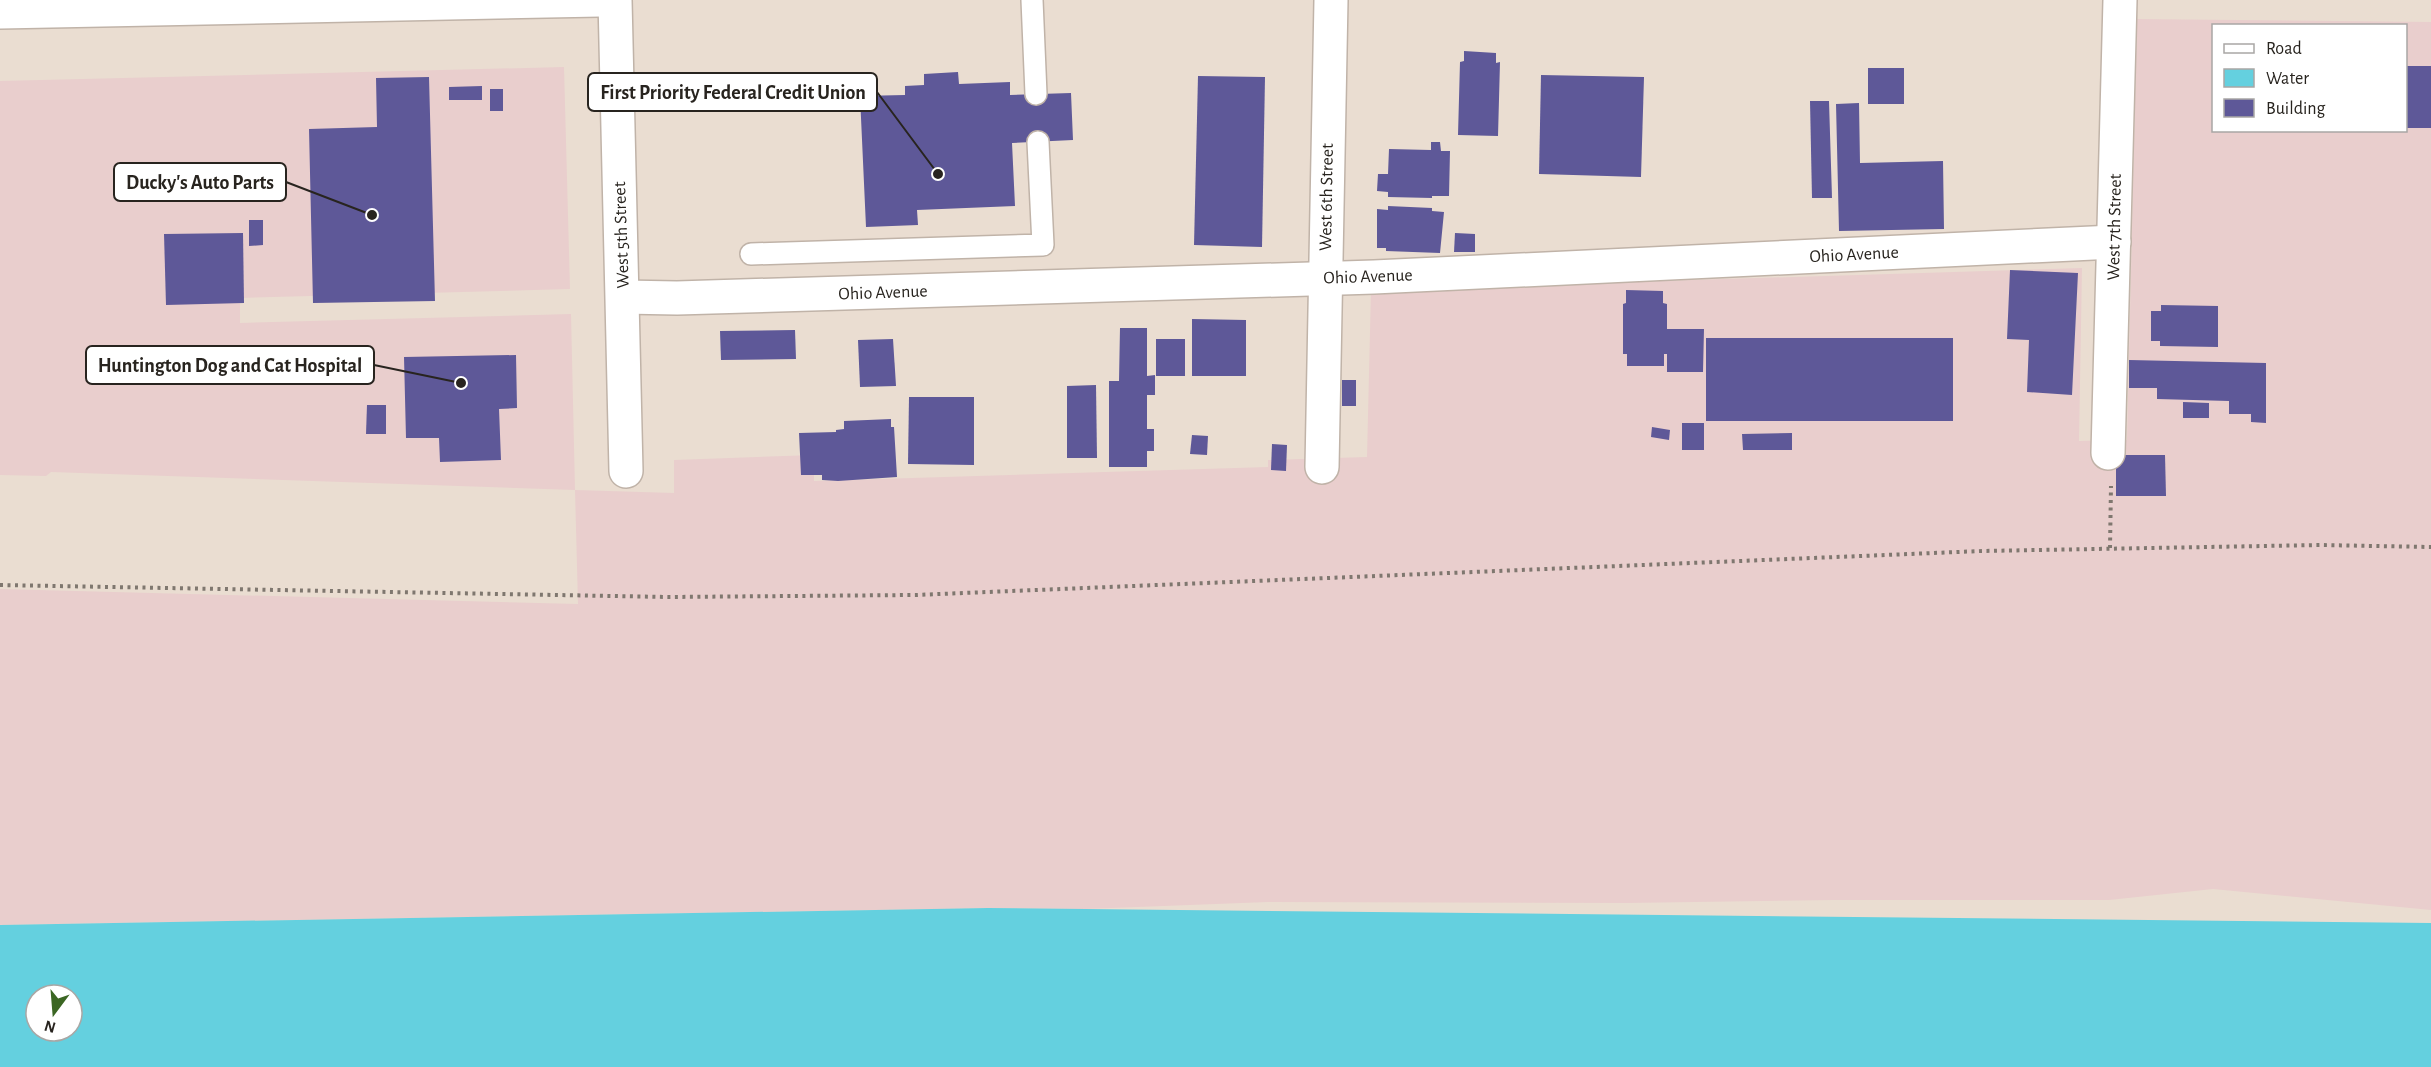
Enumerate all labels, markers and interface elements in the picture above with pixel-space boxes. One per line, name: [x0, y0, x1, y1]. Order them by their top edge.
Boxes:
legend: [2212, 24, 2407, 132]
text: Road: [2266, 40, 2302, 58]
text: Water: [2266, 70, 2309, 88]
callout: First Priority Federal Credit Union: [588, 73, 877, 111]
text: First Priority Federal Credit Union: [600, 83, 866, 103]
text: Building: [2266, 100, 2326, 118]
street label: West 6th Street: [1317, 143, 1337, 251]
callout: Ducky's Auto Parts: [114, 163, 286, 201]
text: Ducky's Auto Parts: [126, 173, 274, 193]
street label: West 7th Street: [2105, 173, 2125, 281]
street label: West 5th Street: [611, 181, 633, 289]
street label: Ohio Avenue: [1809, 244, 1899, 266]
street label: Ohio Avenue: [1323, 266, 1413, 288]
street label: Ohio Avenue: [838, 282, 928, 304]
callout: Huntington Dog and Cat Hospital: [86, 346, 374, 384]
text: Huntington Dog and Cat Hospital: [98, 356, 362, 376]
north arrow: [24, 983, 84, 1043]
text: N: [43, 1017, 58, 1036]

